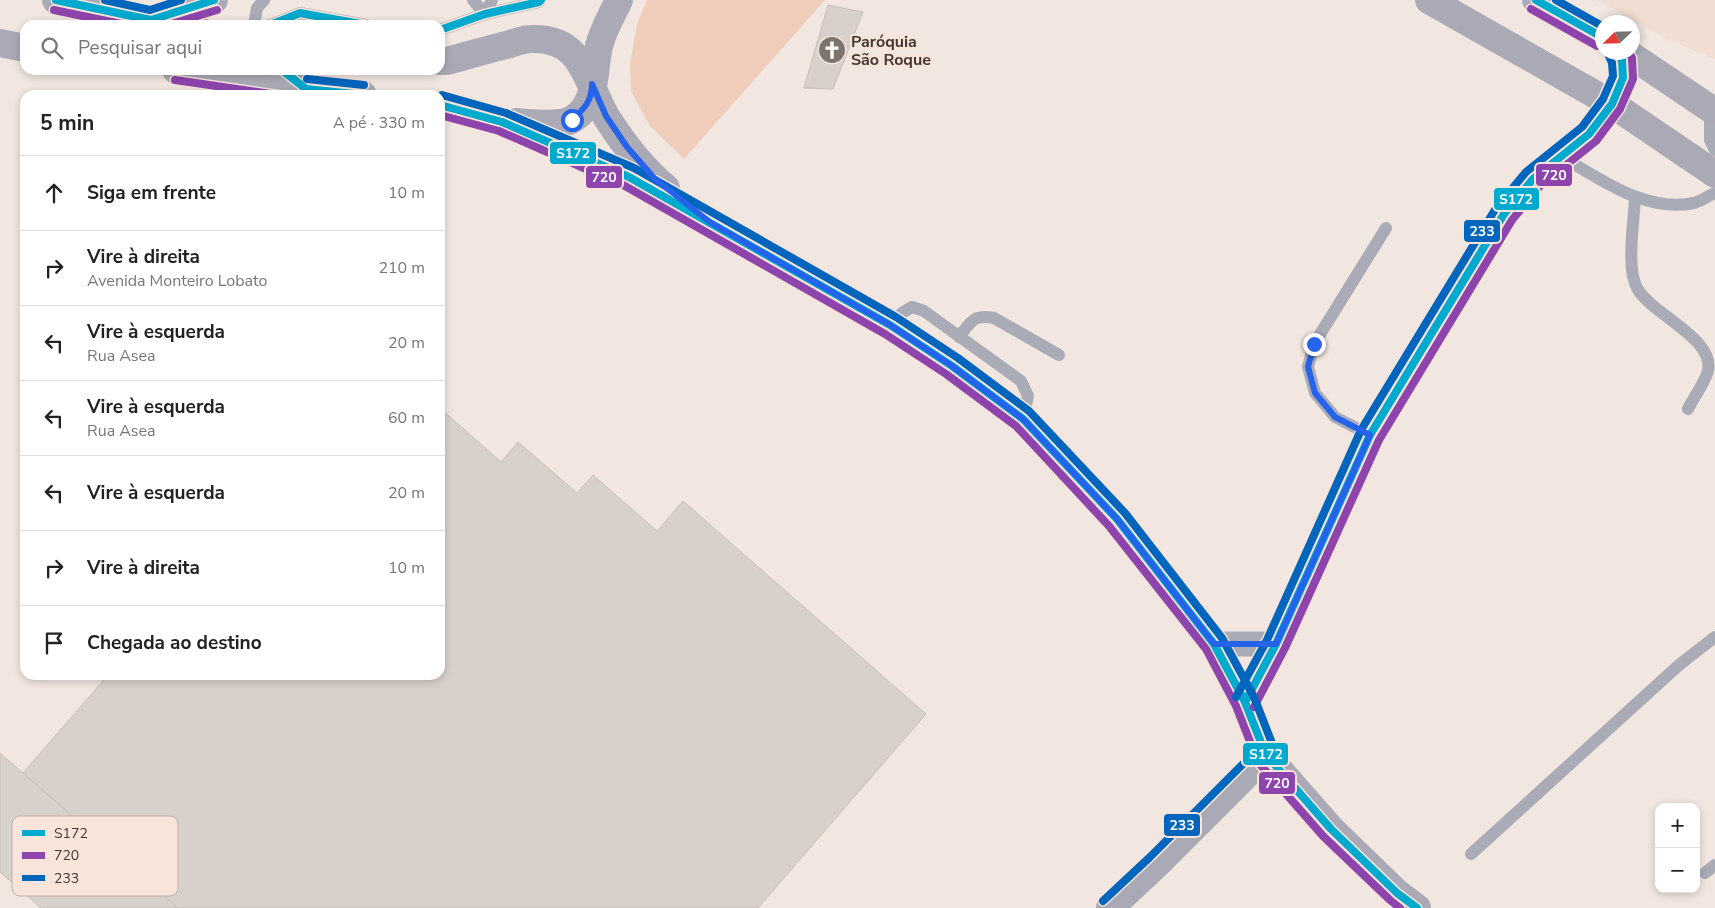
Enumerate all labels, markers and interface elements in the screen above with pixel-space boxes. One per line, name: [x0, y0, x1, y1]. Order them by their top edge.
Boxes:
north arrow: [1595, 15, 1640, 60]
search box: [20, 20, 445, 75]
place label: Paróquia São Roque: [851, 31, 931, 71]
icon: search: [38, 34, 66, 62]
text: Pesquisar aqui: [78, 35, 202, 61]
church icon: Paróquia São Roque: [817, 35, 847, 65]
text: 5 min: [40, 109, 94, 137]
route start: [561, 109, 584, 132]
text: A pé · 330 m: [333, 112, 425, 134]
line badge: S172: [549, 141, 597, 165]
text: S172: [556, 144, 590, 163]
line badge: 720: [1535, 163, 1573, 187]
line badge: 720: [585, 165, 623, 189]
text: 720: [1541, 166, 1567, 185]
text: 720: [591, 168, 617, 187]
icon: ahead: [40, 179, 68, 207]
text: Siga em frente: [87, 180, 216, 206]
text: 10 m: [388, 182, 425, 204]
line badge: S172: [1493, 187, 1540, 211]
text: S172: [1499, 190, 1533, 209]
line badge: 233: [1463, 219, 1501, 243]
text: 233: [1469, 222, 1495, 241]
text: Vire à direita: [87, 244, 200, 270]
icon: right: [40, 254, 68, 282]
text: 210 m: [378, 257, 425, 279]
text: Avenida Monteiro Lobato: [87, 270, 267, 292]
text: Vire à esquerda: [87, 319, 225, 345]
icon: left: [40, 329, 68, 357]
text: 20 m: [388, 332, 425, 354]
route end: [1303, 333, 1326, 356]
text: Rua Asea: [87, 345, 156, 367]
text: Vire à esquerda: [87, 394, 225, 420]
icon: left: [40, 404, 68, 432]
text: 60 m: [388, 407, 425, 429]
text: Rua Asea: [87, 420, 156, 442]
icon: left: [40, 479, 68, 507]
text: Vire à esquerda: [87, 480, 225, 506]
text: 20 m: [388, 482, 425, 504]
icon: right: [40, 554, 68, 582]
text: Vire à direita: [87, 555, 200, 581]
text: 10 m: [388, 557, 425, 579]
icon: arrive: [40, 629, 68, 657]
text: Chegada ao destino: [87, 630, 262, 656]
line badge: S172: [1242, 742, 1289, 766]
text: S172: [1249, 745, 1283, 764]
line badge: 720: [1258, 771, 1296, 795]
text: 720: [1264, 774, 1290, 793]
map controls: [1655, 803, 1700, 893]
button: +: [1655, 803, 1700, 848]
line badge: 233: [1163, 813, 1201, 837]
legend: [12, 816, 178, 896]
text: 233: [1169, 816, 1195, 835]
text: S172: [54, 824, 88, 843]
text: 720: [54, 846, 79, 865]
button: −: [1655, 848, 1700, 893]
text: 233: [54, 869, 79, 888]

